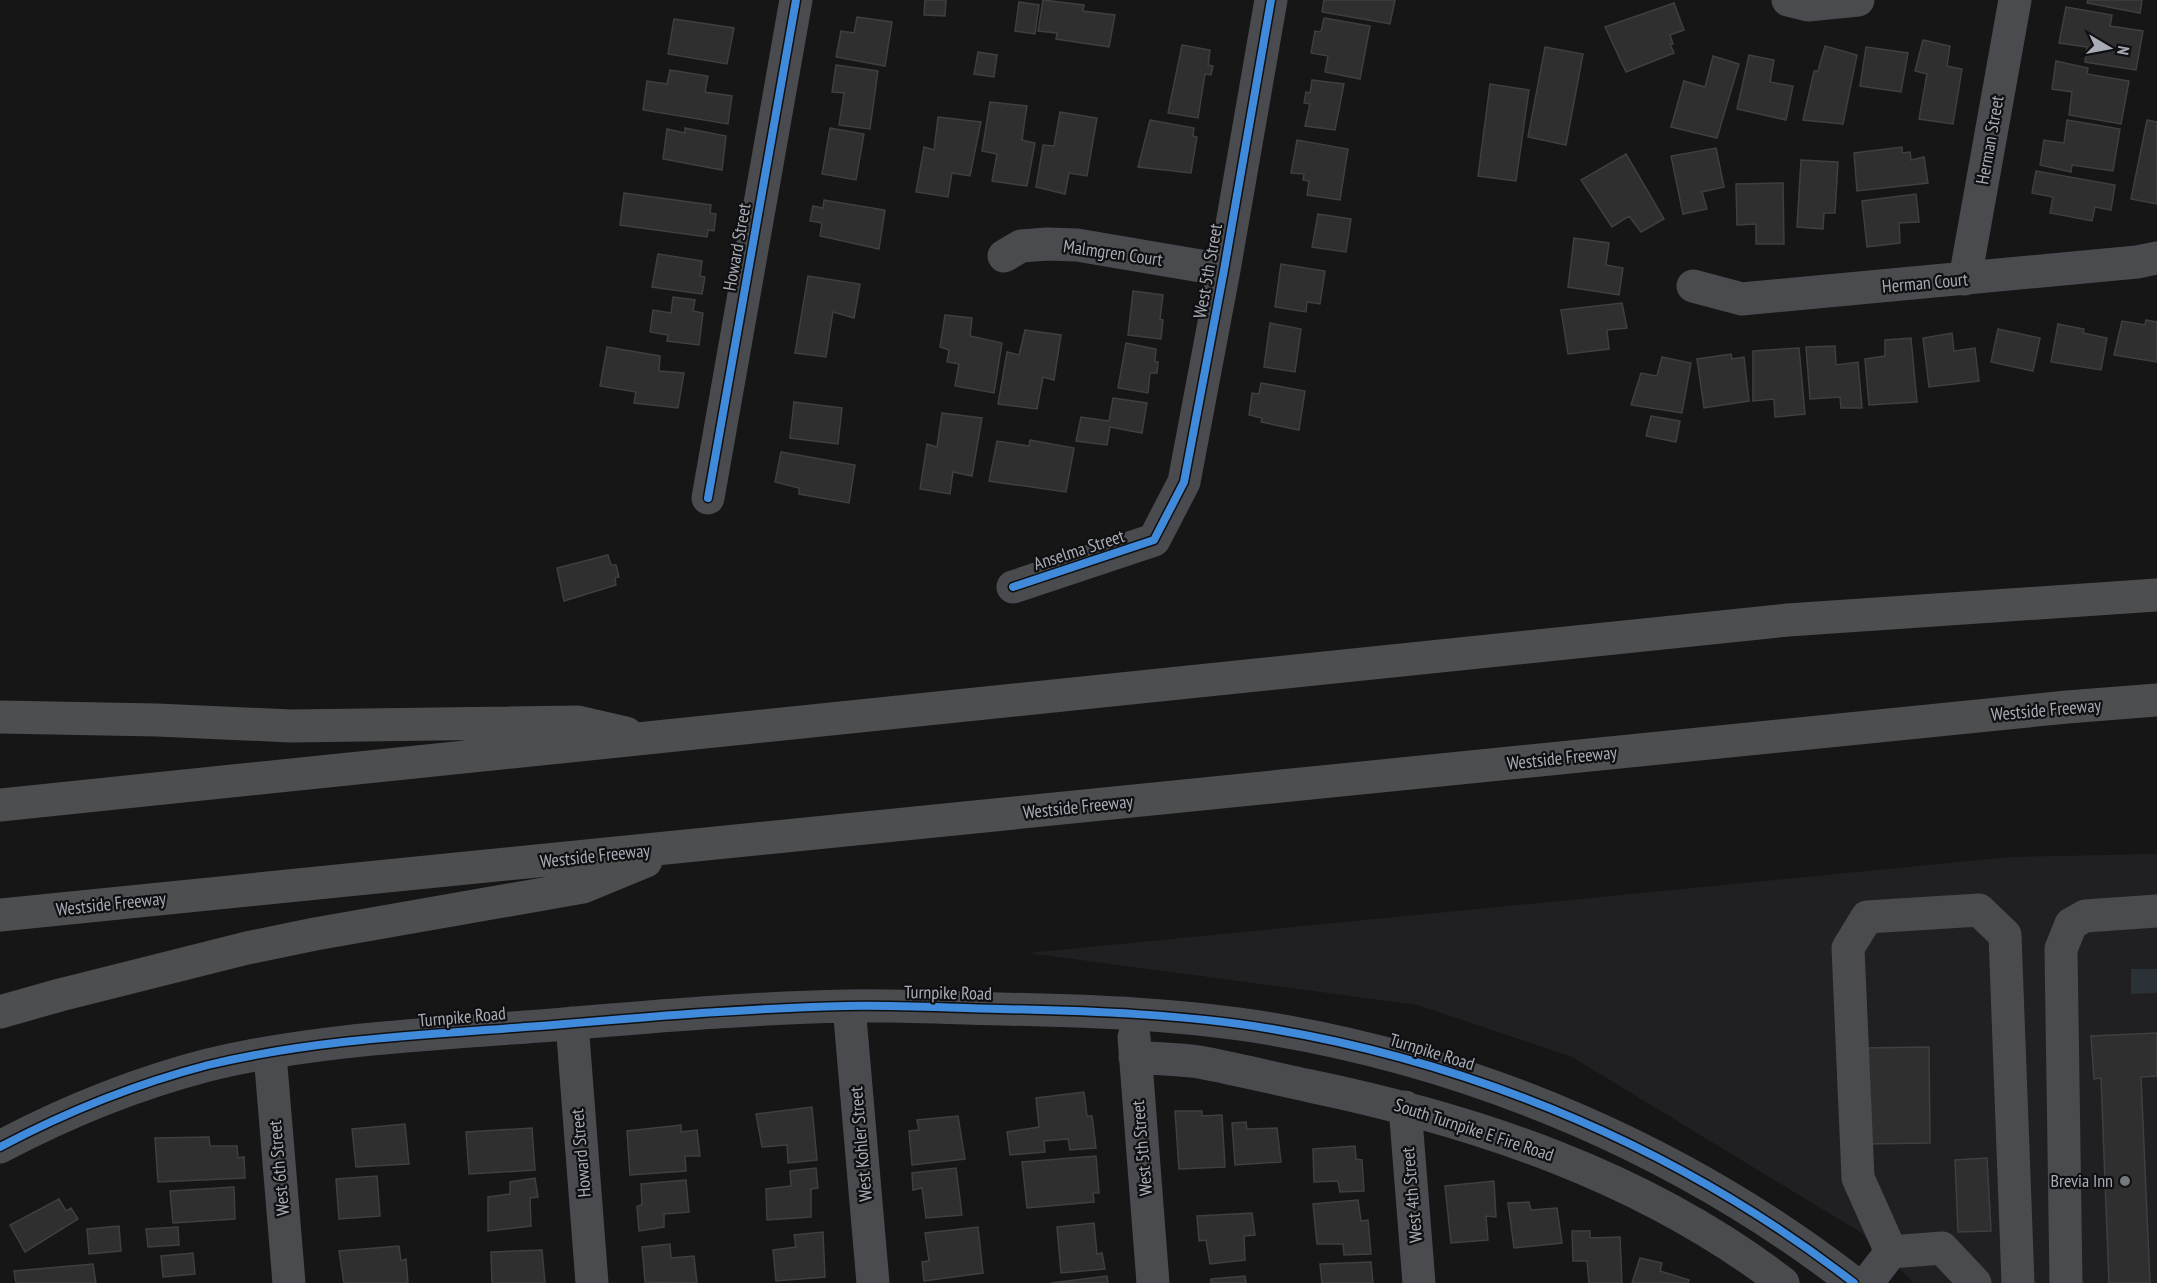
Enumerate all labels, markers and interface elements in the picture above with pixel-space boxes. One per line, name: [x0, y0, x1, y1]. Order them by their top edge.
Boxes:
north arrow: [2079, 18, 2139, 78]
text: N: [2113, 45, 2134, 57]
street label: Herman Street: [1970, 94, 2009, 186]
street label: Howard Street: [717, 201, 756, 293]
street label: West 5th Street: [1188, 222, 1227, 320]
street label: Malmgren Court: [1062, 234, 1164, 271]
street label: Herman Court: [1881, 267, 1969, 298]
street label: Anselma Street: [1031, 524, 1127, 575]
street label: Westside Freeway: [1990, 693, 2102, 726]
street label: Westside Freeway: [1506, 740, 1618, 775]
street label: Westside Freeway: [1022, 789, 1134, 824]
street label: Westside Freeway: [539, 838, 651, 873]
street label: Westside Freeway: [55, 886, 167, 921]
street label: Turnpike Road: [904, 980, 992, 1005]
street label: Turnpike Road: [417, 1001, 507, 1032]
street label: Turnpike Road: [1387, 1028, 1477, 1075]
street label: West Kohler Street: [844, 1086, 877, 1202]
street label: South Turnpike E Fire Road: [1392, 1093, 1557, 1166]
street label: West 5th Street: [1126, 1099, 1157, 1197]
street label: Howard Street: [565, 1108, 596, 1198]
street label: West 6th Street: [263, 1119, 294, 1217]
street label: West 4th Street: [1396, 1146, 1427, 1244]
place label: Brevia Inn: [2051, 1169, 2113, 1192]
marker: Brevia Inn: [2118, 1174, 2132, 1188]

